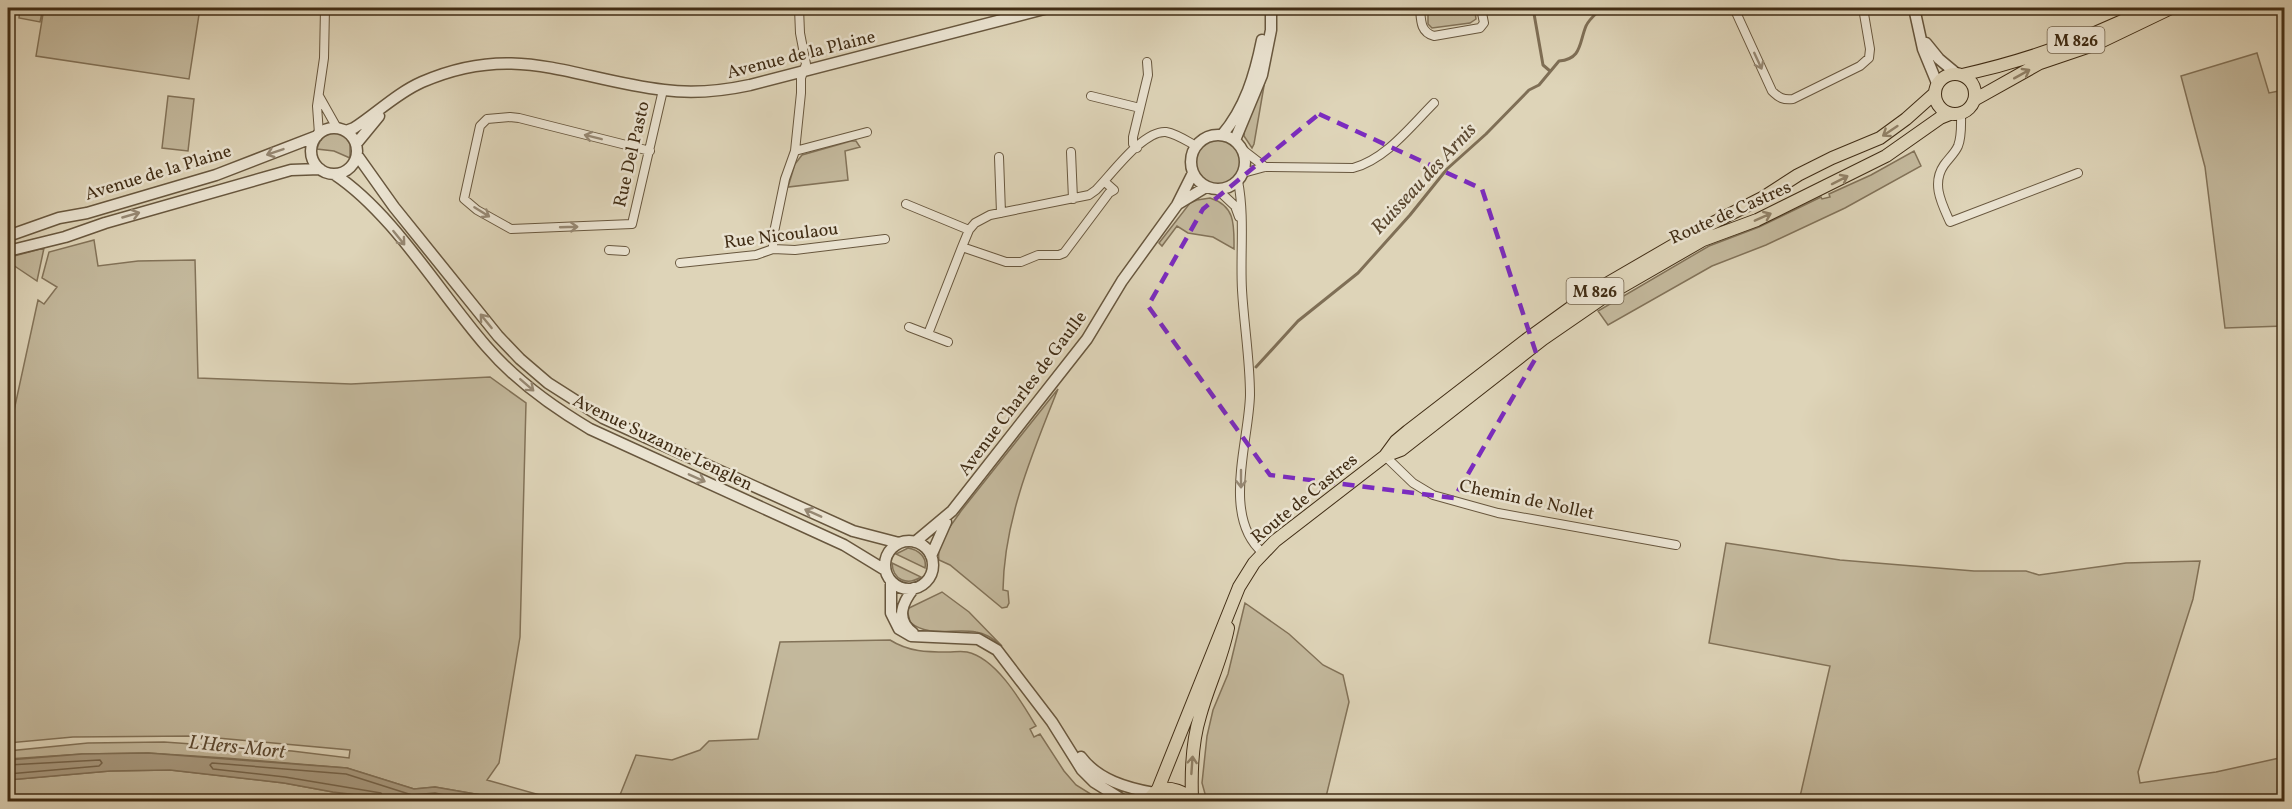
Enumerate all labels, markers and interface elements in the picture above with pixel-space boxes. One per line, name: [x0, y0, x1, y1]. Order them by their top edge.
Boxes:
street label: Avenue de la Plaine: [724, 25, 878, 86]
road number: M 826: [2048, 27, 2104, 53]
one-way arrow: [1753, 51, 1764, 69]
one-way arrow: [2013, 68, 2030, 80]
street label: Rue Del Pasto: [608, 99, 657, 210]
water label: Ruisseau des Arnis: [1365, 117, 1484, 241]
one-way arrow: [1882, 125, 1898, 137]
one-way arrow: [584, 130, 603, 142]
street label: Avenue de la Plaine: [82, 139, 235, 208]
one-way arrow: [266, 148, 285, 159]
one-way arrow: [1831, 173, 1849, 185]
street label: Route de Castres: [1666, 175, 1795, 251]
one-way arrow: [473, 206, 490, 219]
one-way arrow: [121, 209, 140, 220]
one-way arrow: [1753, 211, 1771, 223]
street label: Rue Nicoulaou: [722, 217, 840, 256]
one-way arrow: [559, 221, 579, 232]
one-way arrow: [393, 230, 406, 246]
road number: M 826: [1566, 278, 1624, 304]
street label: Avenue Charles de Gaulle: [953, 306, 1094, 482]
one-way arrow: [479, 313, 492, 329]
one-way arrow: [519, 378, 534, 392]
street label: Avenue Suzanne Lenglen: [568, 389, 757, 498]
street label: Route de Castres: [1246, 448, 1364, 550]
one-way arrow: [1235, 469, 1247, 489]
one-way arrow: [688, 473, 706, 484]
street label: Chemin de Nollet: [1457, 474, 1596, 527]
one-way arrow: [805, 507, 823, 518]
water label: L'Hers-Mort: [187, 729, 287, 767]
one-way arrow: [1187, 756, 1198, 776]

